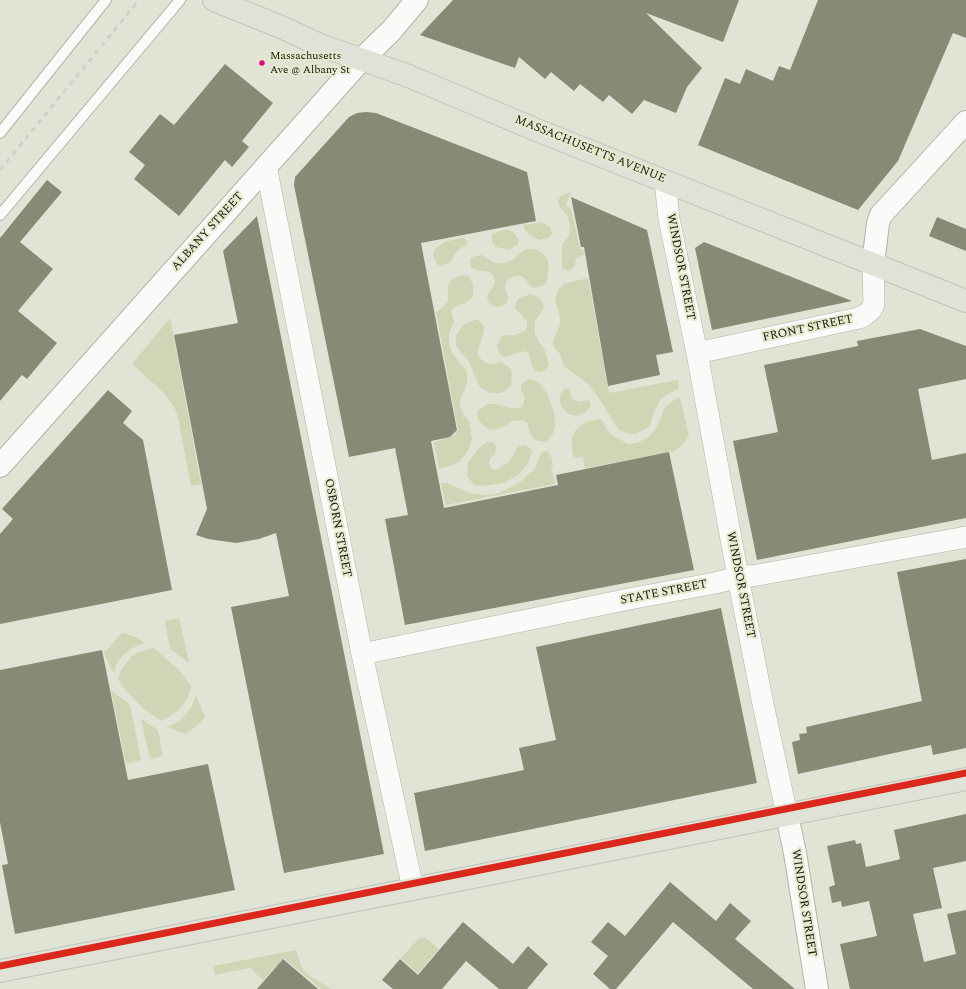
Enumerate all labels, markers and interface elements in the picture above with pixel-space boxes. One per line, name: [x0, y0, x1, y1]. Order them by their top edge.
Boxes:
place label: Massachusetts Ave @ Albany St: [270, 50, 350, 76]
marker: Massachusetts Ave @ Albany St: [257, 58, 267, 68]
street label: MASSACHUSETTS AVENUE: [512, 113, 668, 187]
street label: ALBANY STREET: [169, 190, 247, 274]
street label: WINDSOR STREET: [663, 212, 697, 322]
street label: FRONT STREET: [762, 312, 854, 346]
street label: OSBORN STREET: [320, 477, 354, 579]
street label: WINDSOR STREET: [723, 530, 757, 640]
street label: STATE STREET: [620, 578, 708, 608]
street label: WINDSOR STREET: [787, 848, 819, 958]

